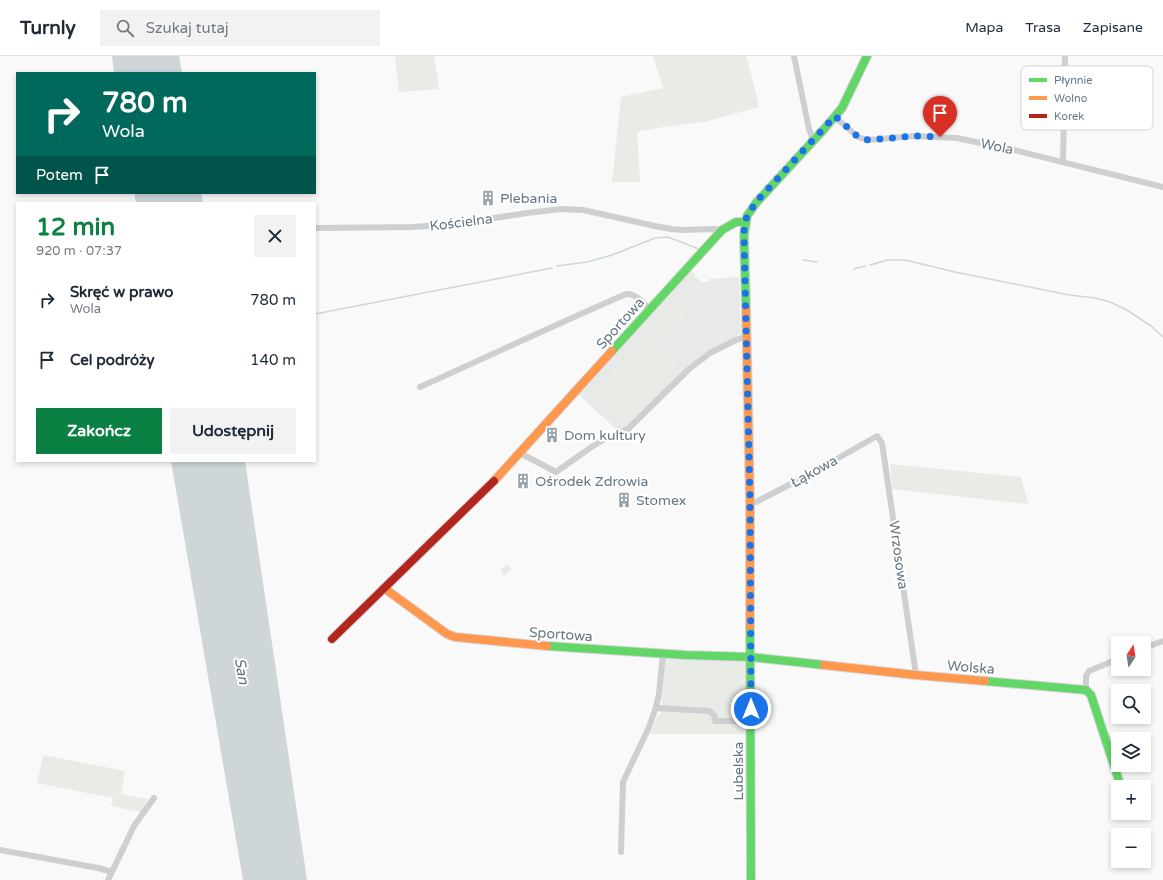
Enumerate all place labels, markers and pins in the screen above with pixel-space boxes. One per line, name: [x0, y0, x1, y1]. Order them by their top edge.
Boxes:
pin: [923, 96, 957, 137]
building icon: Plebania: [479, 189, 497, 207]
place label: Plebania: [500, 190, 557, 207]
building icon: Dom kultury: [543, 426, 561, 444]
place label: Dom kultury: [564, 427, 646, 444]
building icon: Ośrodek Zdrowia: [514, 472, 532, 490]
place label: Ośrodek Zdrowia: [535, 473, 648, 490]
building icon: Stomex: [615, 491, 633, 509]
place label: Stomex: [636, 492, 686, 509]

